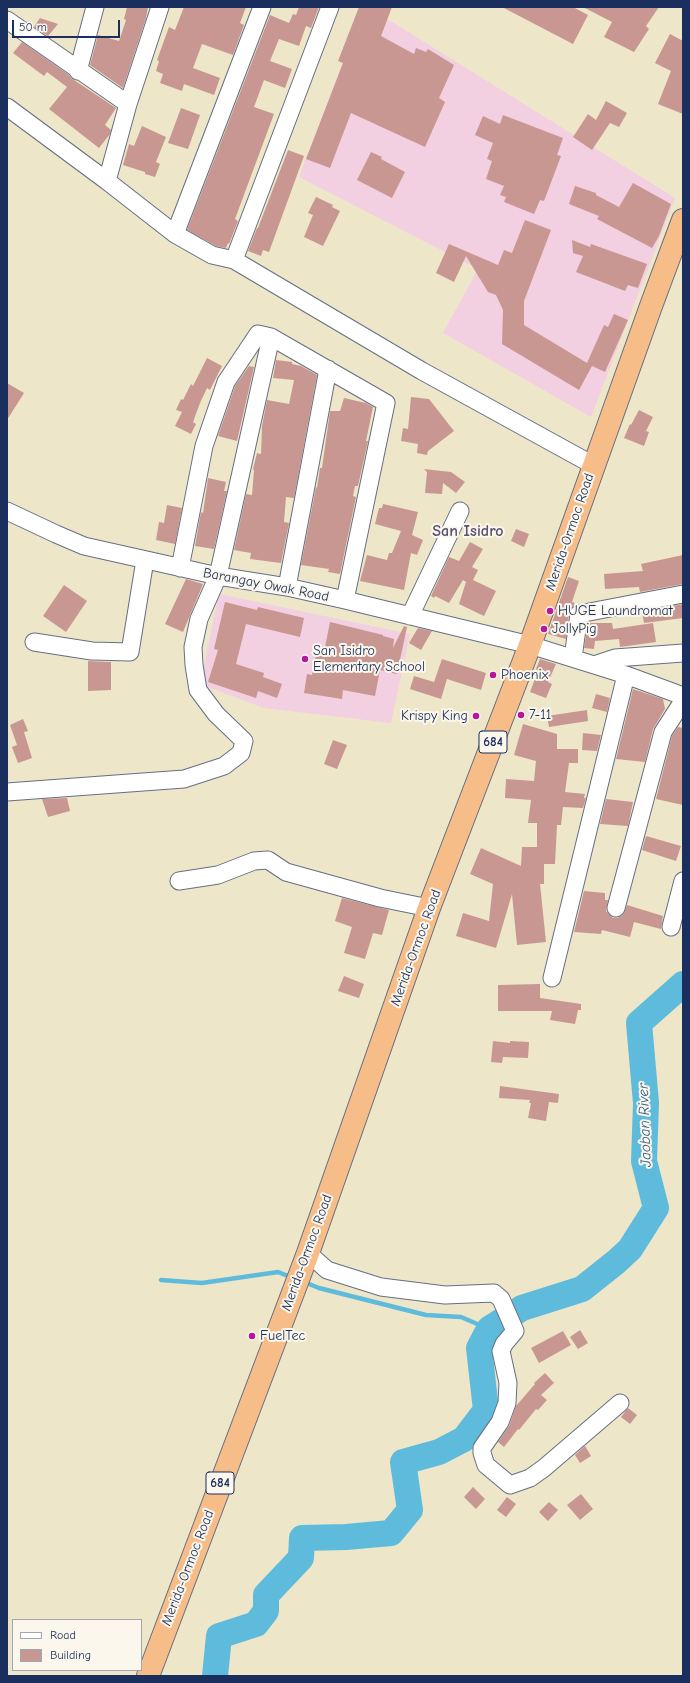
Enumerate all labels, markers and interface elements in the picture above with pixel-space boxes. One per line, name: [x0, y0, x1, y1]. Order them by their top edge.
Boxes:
scale bar: [14, 12, 122, 38]
text: 50 m: [19, 20, 47, 34]
street label: Merida-Ormoc Road: [542, 471, 598, 593]
district label: San Isidro: [432, 521, 504, 541]
street label: Barangay Owak Road: [202, 565, 330, 605]
place label: HUGE Laundromat: [558, 603, 673, 619]
marker: HUGE Laundromat: [545, 606, 555, 616]
place label: JollyPig: [552, 621, 597, 637]
marker: JollyPig: [539, 624, 549, 634]
place label: San Isidro Elementary School: [313, 643, 425, 676]
marker: San Isidro Elementary School: [300, 654, 310, 664]
place label: Phoenix: [501, 667, 548, 683]
marker: Phoenix: [488, 670, 498, 680]
place label: 7-11: [529, 707, 551, 723]
place label: Krispy King: [401, 708, 468, 724]
marker: 7-11: [516, 710, 526, 720]
marker: Krispy King: [471, 711, 481, 721]
road number: 684: [479, 731, 507, 753]
street label: Merida-Ormoc Road: [387, 887, 445, 1009]
water label: Jaoban River: [635, 1083, 655, 1167]
street label: Merida-Ormoc Road: [278, 1192, 336, 1314]
place label: FuelTec: [260, 1328, 305, 1344]
marker: FuelTec: [247, 1331, 257, 1341]
road number: 684: [206, 1472, 234, 1494]
street label: Merida-Ormoc Road: [158, 1508, 218, 1628]
legend: [12, 1619, 142, 1671]
text: Road: [50, 1628, 76, 1642]
text: Building: [50, 1648, 91, 1662]

